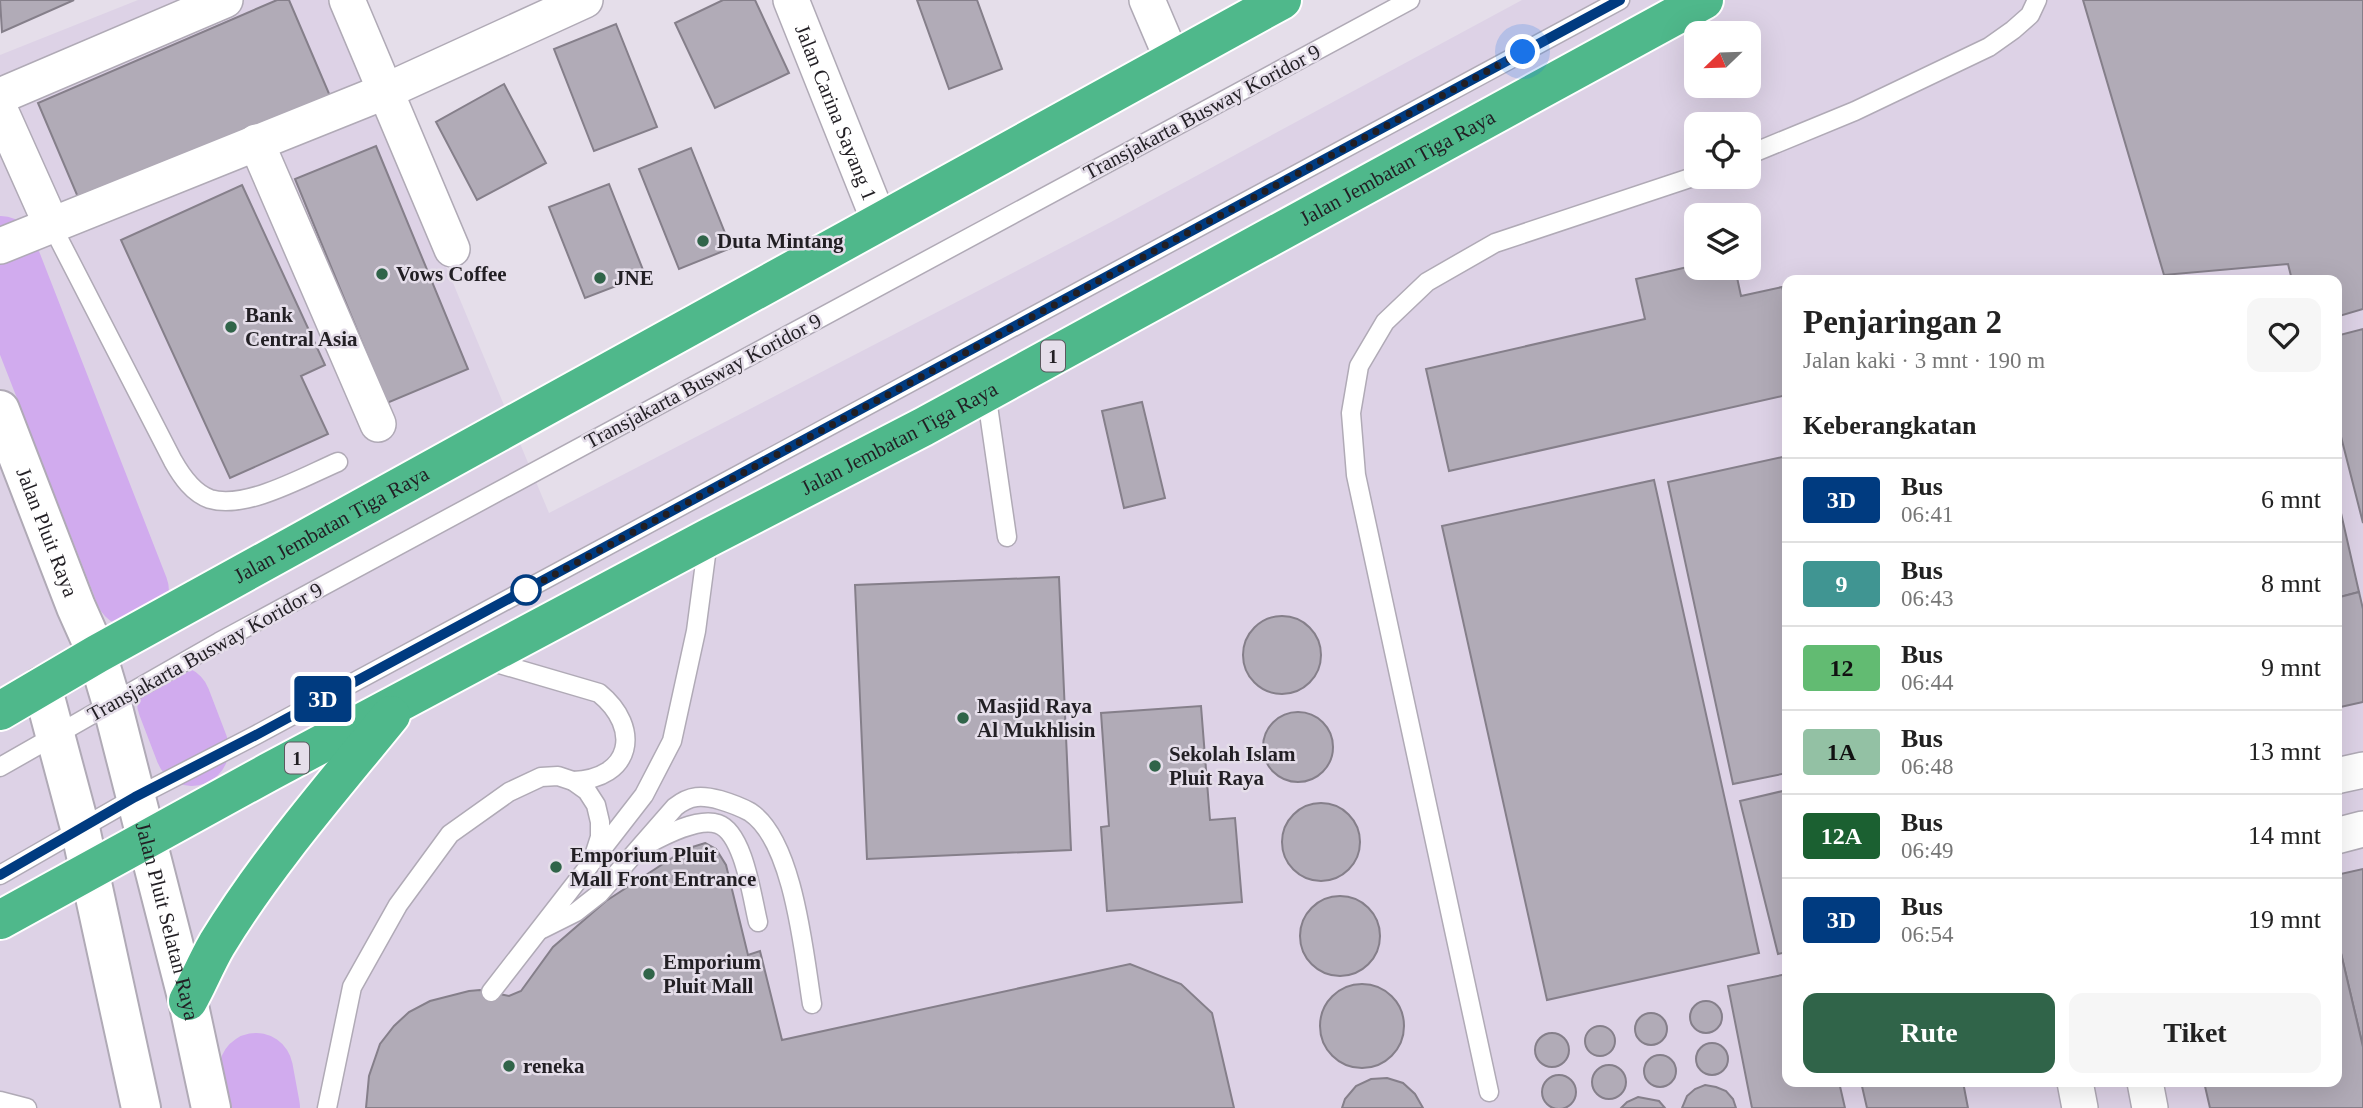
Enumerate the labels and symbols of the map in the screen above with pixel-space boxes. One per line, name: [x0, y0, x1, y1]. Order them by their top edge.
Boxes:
street label: Jalan Carina Sayang 1: [790, 21, 882, 204]
north arrow: [1684, 21, 1760, 98]
your location: [1505, 34, 1540, 69]
street label: Transjakarta Busway Koridor 9: [1080, 39, 1324, 185]
street label: Jalan Jembatan Tiga Raya: [1296, 104, 1500, 231]
place label: Duta Mintang: [717, 229, 844, 253]
marker: Duta Mintang: [695, 233, 711, 249]
place label: Vows Coffee: [396, 262, 507, 286]
marker: Vows Coffee: [374, 266, 390, 282]
place label: JNE: [614, 266, 654, 290]
marker: JNE: [592, 270, 608, 286]
place label: Bank Central Asia: [245, 303, 358, 351]
street label: Transjakarta Busway Koridor 9: [581, 308, 825, 454]
marker: Bank Central Asia: [223, 319, 239, 335]
road number: 1: [1041, 340, 1065, 372]
street label: Jalan Jembatan Tiga Raya: [797, 376, 1002, 500]
street label: Jalan Jembatan Tiga Raya: [230, 461, 433, 588]
street label: Jalan Pluit Raya: [11, 464, 83, 601]
unlabelled marker: [511, 575, 541, 605]
street label: Transjakarta Busway Koridor 9: [83, 577, 327, 727]
line badge: 3D: [292, 676, 354, 722]
place label: Masjid Raya Al Mukhlisin: [977, 694, 1096, 742]
marker: Masjid Raya Al Mukhlisin: [955, 710, 971, 726]
place label: Sekolah Islam Pluit Raya: [1169, 742, 1296, 790]
road number: 1: [285, 743, 309, 774]
marker: Sekolah Islam Pluit Raya: [1147, 758, 1163, 774]
street label: Jalan Pluit Selatan Raya: [131, 820, 204, 1023]
place label: Emporium Pluit Mall Front Entrance: [570, 843, 756, 891]
marker: Emporium Pluit Mall Front Entrance: [548, 859, 564, 875]
place label: Emporium Pluit Mall: [663, 950, 762, 998]
marker: Emporium Pluit Mall: [641, 966, 657, 982]
place label: reneka: [523, 1054, 585, 1078]
marker: reneka: [501, 1058, 517, 1074]

